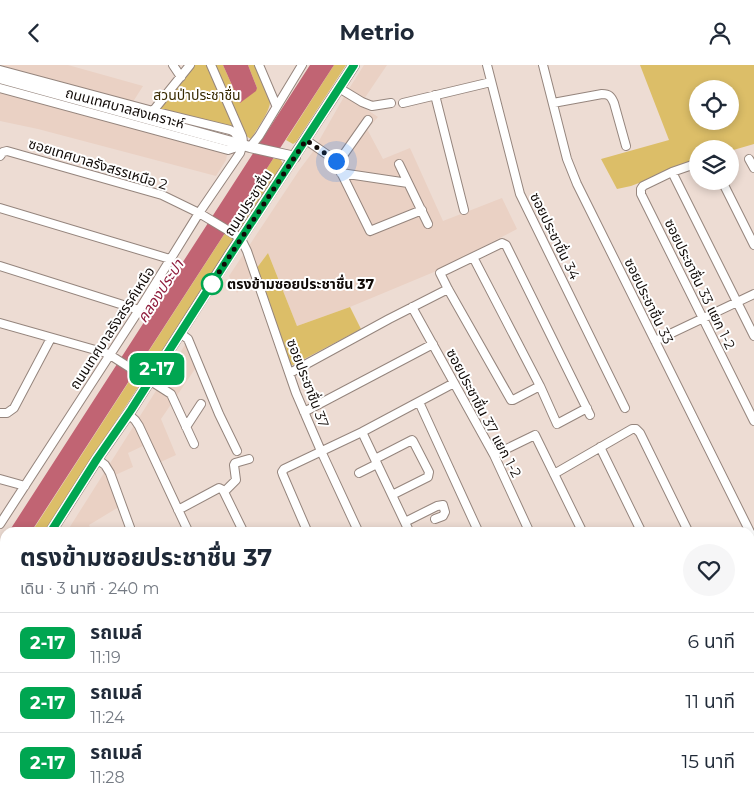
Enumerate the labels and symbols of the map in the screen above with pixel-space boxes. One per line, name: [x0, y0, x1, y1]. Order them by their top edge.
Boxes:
street label: ถนนเทศบาลสงเคราะห์: [63, 83, 187, 133]
park label: สวนป่าประชาชื่น: [153, 85, 241, 104]
street label: ซอยเทศบาลรังสรรเหนือ 2: [26, 134, 170, 194]
your location: [324, 149, 349, 174]
street label: ถนนประชาชื่น: [219, 166, 276, 239]
street label: ซอยประชาชื่น 34: [526, 189, 585, 283]
street label: ซอยประชาชื่น 33 แยก 1-2: [661, 215, 740, 352]
water label: คลองประปา: [133, 255, 188, 326]
street label: ซอยประชาชื่น 33: [620, 255, 678, 347]
street label: ถนนเทศบาลรังสรรค์เหนือ: [66, 263, 158, 393]
marker: ตรงข้ามซอยประชาชื่น 37: [201, 273, 223, 295]
place label: ตรงข้ามซอยประชาชื่น 37: [227, 274, 374, 293]
street label: ซอยประชาชื่น 37: [283, 336, 334, 430]
street label: ซอยประชาชื่น 37 แยก 1-2: [442, 345, 526, 481]
line badge: 2-17: [122, 353, 192, 385]

